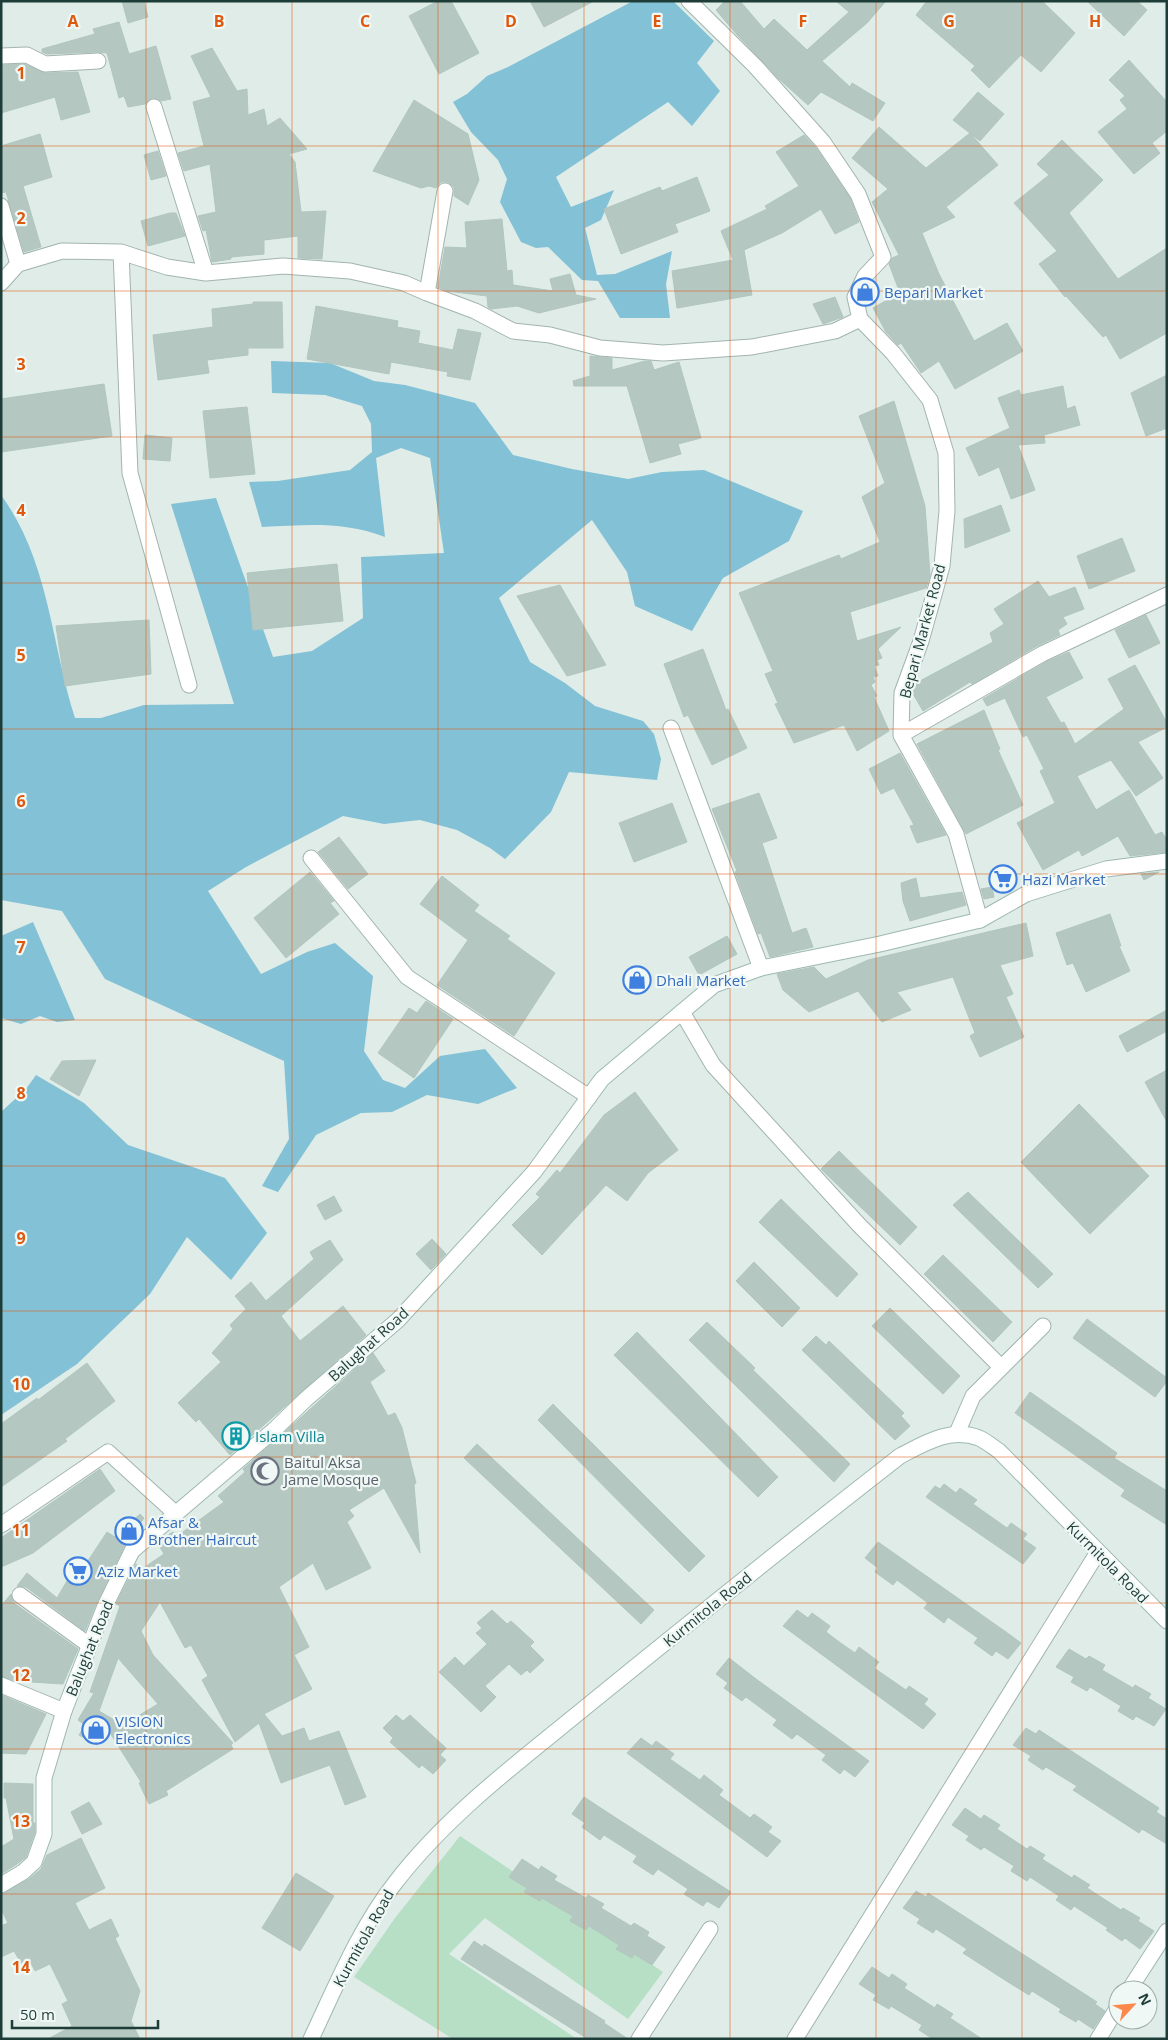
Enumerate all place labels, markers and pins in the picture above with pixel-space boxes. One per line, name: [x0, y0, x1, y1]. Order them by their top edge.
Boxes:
shop icon: Bepari Market: [850, 277, 880, 307]
place label: Bepari Market: [884, 282, 983, 302]
supermarket icon: Hazi Market: [988, 864, 1018, 894]
place label: Hazi Market: [1022, 869, 1106, 889]
shop icon: Dhali Market: [622, 965, 652, 995]
place label: Dhali Market: [656, 970, 746, 990]
building icon: Islam Villa: [221, 1421, 251, 1451]
place label: Islam Villa: [255, 1426, 325, 1446]
place label: Baitul Aksa Jame Mosque: [282, 1452, 379, 1489]
mosque icon: Baitul Aksa Jame Mosque: [250, 1456, 280, 1486]
place label: Afsar & Brother Haircut: [148, 1512, 257, 1549]
shop icon: Afsar & Brother Haircut: [114, 1516, 144, 1546]
supermarket icon: Aziz Market: [63, 1556, 93, 1586]
place label: Aziz Market: [97, 1561, 178, 1581]
place label: VISION Electronics: [115, 1711, 191, 1748]
shop icon: VISION Electronics: [81, 1715, 111, 1745]

